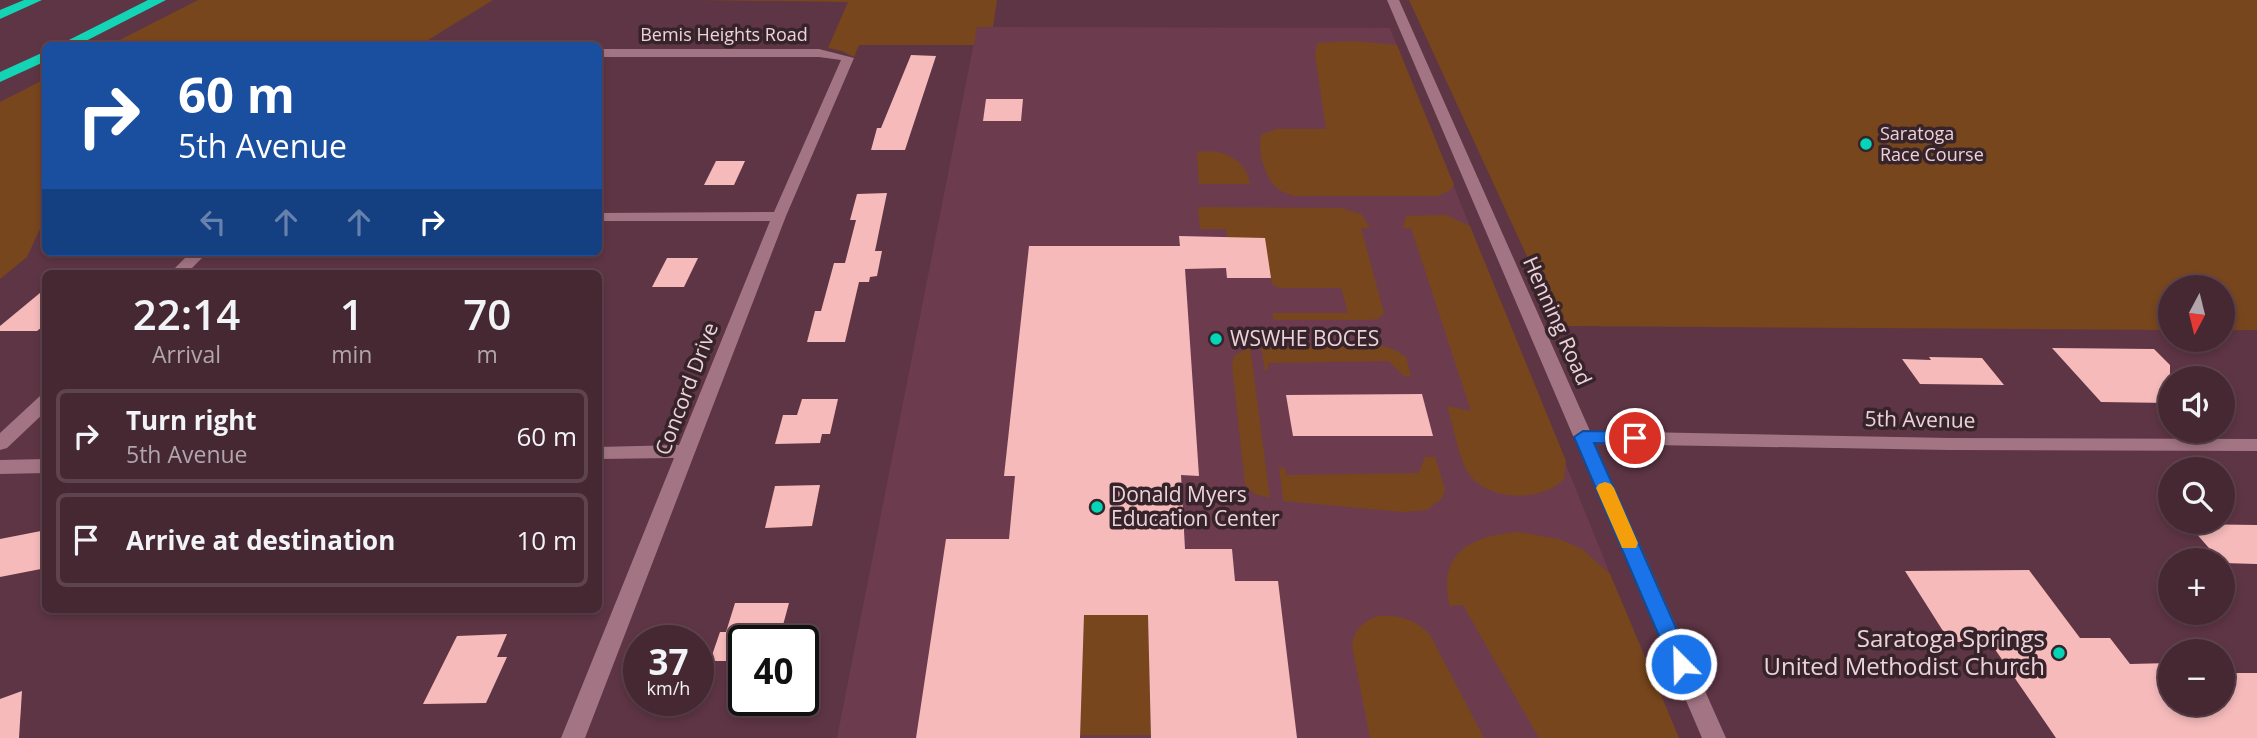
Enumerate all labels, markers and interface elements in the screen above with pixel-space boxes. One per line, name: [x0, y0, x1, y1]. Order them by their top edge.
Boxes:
street label: Bemis Heights Road: [640, 22, 808, 46]
text: 60 m: [178, 61, 295, 127]
icon: right: [63, 70, 154, 161]
place label: Saratoga Race Course: [1880, 121, 1984, 166]
text: 5th Avenue: [178, 124, 347, 167]
marker: Saratoga Race Course: [1858, 136, 1874, 152]
icon: left: [194, 203, 232, 241]
icon: ahead: [267, 203, 305, 241]
icon: ahead: [340, 203, 378, 241]
icon: right: [413, 203, 451, 241]
street label: Henning Road: [1517, 252, 1599, 389]
north arrow: [2158, 275, 2235, 352]
map controls: [2158, 275, 2235, 716]
text: 22:14: [133, 285, 240, 342]
text: 1: [340, 285, 364, 342]
text: 70: [463, 285, 511, 342]
street label: Concord Drive: [648, 318, 724, 459]
place label: WSWHE BOCES: [1230, 324, 1379, 352]
marker: WSWHE BOCES: [1208, 331, 1224, 347]
text: Arrival: [152, 338, 221, 370]
text: min: [331, 338, 372, 370]
text: m: [477, 338, 498, 370]
button: sound: [2158, 366, 2235, 443]
text: Turn right: [126, 402, 257, 438]
street label: 5th Avenue: [1864, 404, 1976, 434]
pin: [1605, 408, 1665, 468]
icon: right: [67, 417, 105, 455]
text: 60 m: [516, 418, 577, 454]
icon: arrive: [1616, 419, 1654, 457]
text: 5th Avenue: [126, 438, 248, 470]
button: search: [2158, 457, 2235, 534]
place label: Donald Myers Education Center: [1111, 480, 1280, 532]
marker: Donald Myers Education Center: [1089, 499, 1105, 515]
icon: arrive: [67, 521, 105, 559]
text: Arrive at destination: [126, 522, 395, 558]
text: 10 m: [516, 522, 577, 558]
button: +: [2158, 548, 2235, 625]
place label: Saratoga Springs United Methodist Church: [1763, 621, 2045, 682]
speed limit sign: 40: [728, 625, 819, 716]
position arrow: [1644, 627, 1718, 701]
text: 37: [648, 638, 689, 685]
button: −: [2158, 639, 2235, 716]
marker: Saratoga Springs United Methodist Church: [2051, 645, 2067, 661]
text: km/h: [647, 676, 690, 700]

